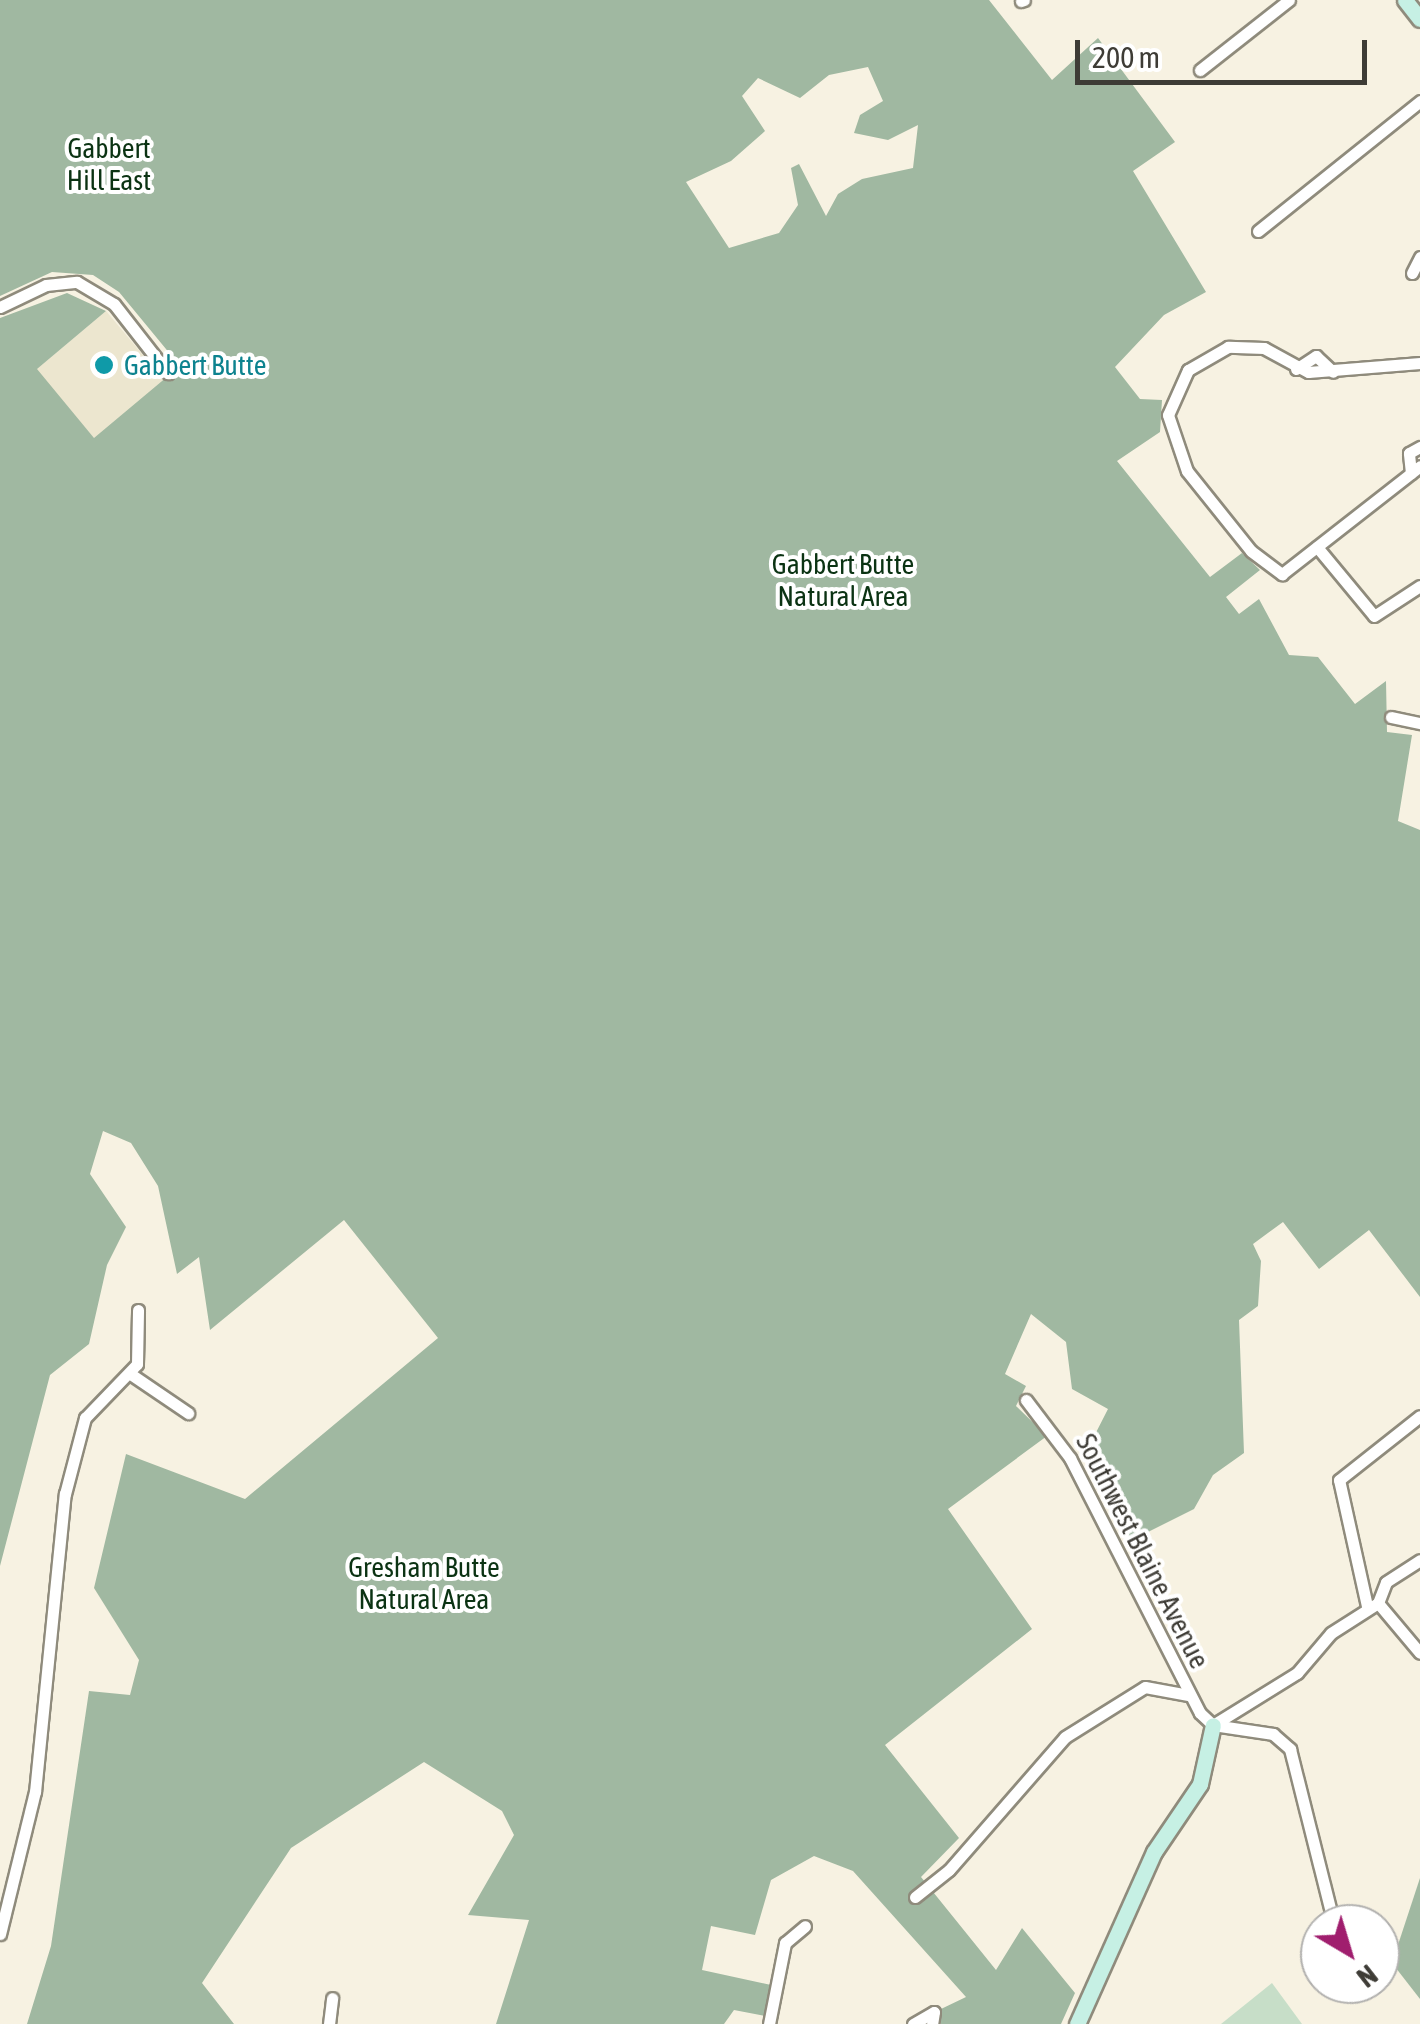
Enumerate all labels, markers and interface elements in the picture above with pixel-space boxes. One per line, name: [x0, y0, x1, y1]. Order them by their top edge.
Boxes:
scale bar: [1080, 20, 1372, 82]
text: 200 m: [1092, 40, 1160, 74]
park label: Gabbert Hill East: [67, 131, 151, 197]
place label: Gabbert Butte: [124, 348, 266, 382]
marker: Gabbert Butte: [93, 354, 115, 376]
park label: Gabbert Butte Natural Area: [772, 547, 914, 613]
street label: Southwest Blaine Avenue: [1069, 1428, 1217, 1674]
park label: Gresham Butte Natural Area: [348, 1550, 500, 1616]
north arrow: [1300, 1904, 1400, 2004]
text: N: [1351, 1958, 1384, 1994]

